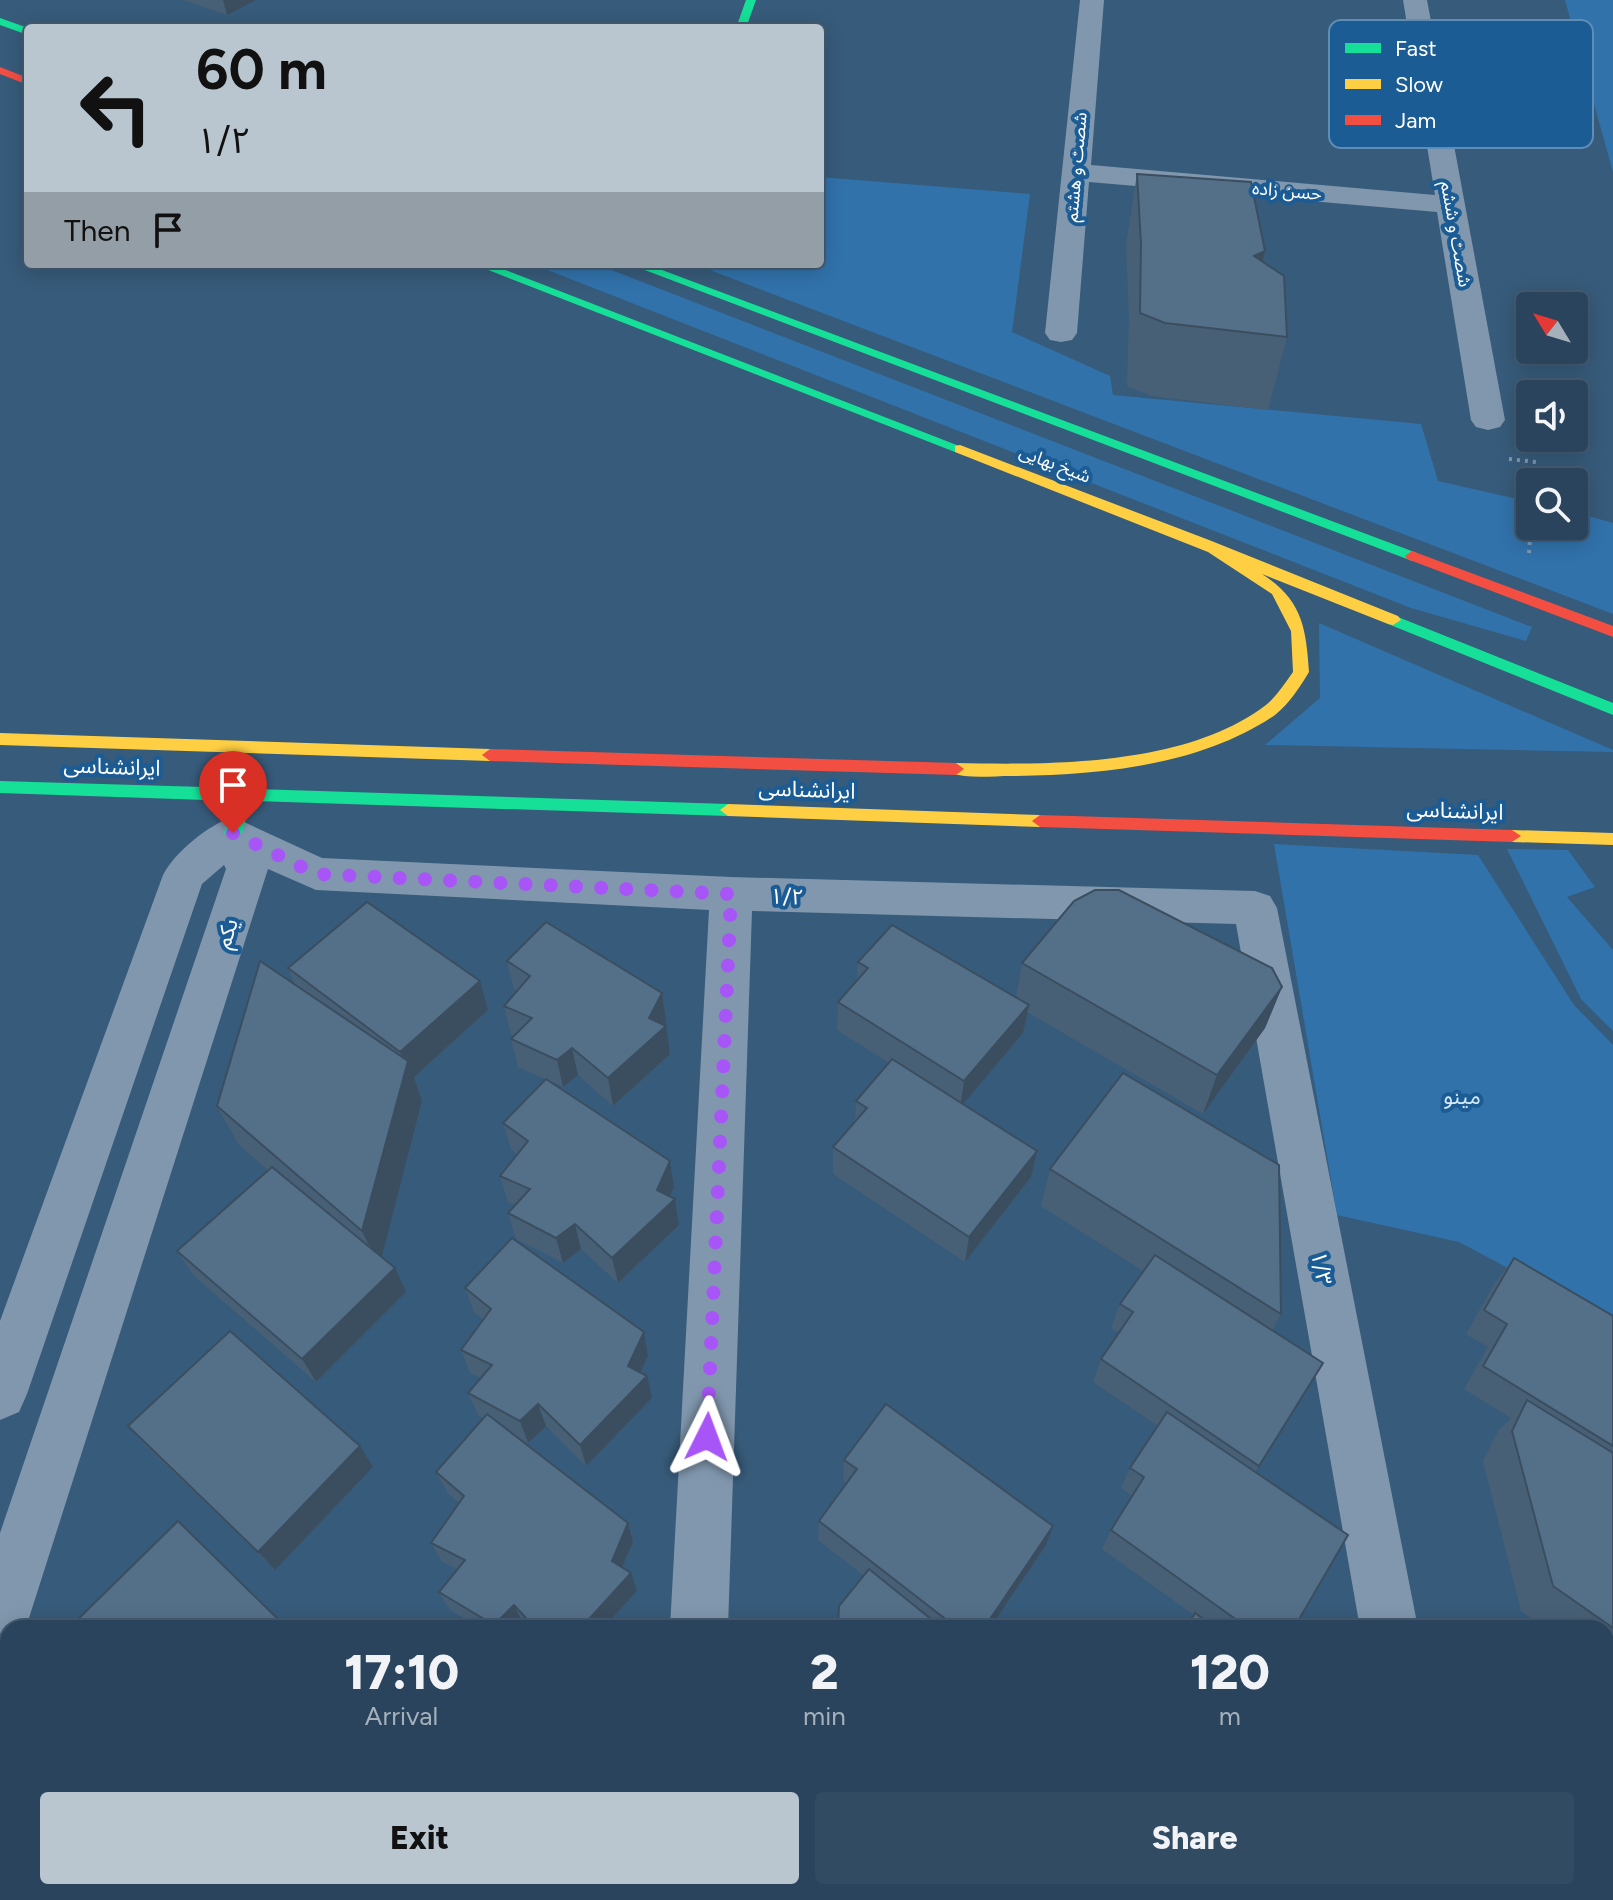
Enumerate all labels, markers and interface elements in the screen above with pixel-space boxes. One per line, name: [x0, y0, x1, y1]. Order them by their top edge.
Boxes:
legend: [1329, 20, 1593, 148]
text: Fast: [1395, 35, 1437, 62]
text: 60 m: [196, 36, 327, 103]
icon: left: [64, 56, 168, 160]
text: Slow: [1395, 71, 1444, 98]
text: Jam: [1395, 107, 1436, 134]
street label: شصت و هشتم: [1060, 111, 1094, 223]
text: ۱/۲: [196, 119, 251, 162]
street label: حسن زاده: [1251, 177, 1323, 205]
street label: شصت و ششم: [1434, 179, 1476, 289]
icon: arrive: [146, 208, 190, 252]
text: Then: [64, 212, 130, 249]
north arrow: [1516, 292, 1588, 364]
map controls: [1516, 292, 1588, 540]
button: sound: [1516, 380, 1588, 452]
street label: شیخ بهایی: [1015, 440, 1094, 490]
button: search: [1516, 468, 1588, 540]
street label: ایرانشناسی: [63, 751, 161, 782]
pin: [199, 751, 267, 833]
icon: arrive: [211, 763, 255, 807]
street label: ایرانشناسی: [758, 774, 856, 805]
street label: ایرانشناسی: [1406, 795, 1504, 826]
street label: ۱/۲: [770, 882, 804, 911]
street label: یکم: [209, 915, 247, 953]
park label: مینو: [1443, 1083, 1481, 1110]
street label: ۱/۳: [1305, 1249, 1338, 1287]
position arrow: [665, 1395, 749, 1479]
text: 17:10: [344, 1643, 459, 1701]
text: 2: [810, 1643, 839, 1701]
text: 120: [1190, 1643, 1270, 1701]
text: Arrival: [365, 1700, 438, 1732]
text: min: [803, 1700, 846, 1732]
text: m: [1219, 1700, 1241, 1732]
button: Exit: [40, 1792, 799, 1884]
button: Share: [815, 1792, 1574, 1884]

